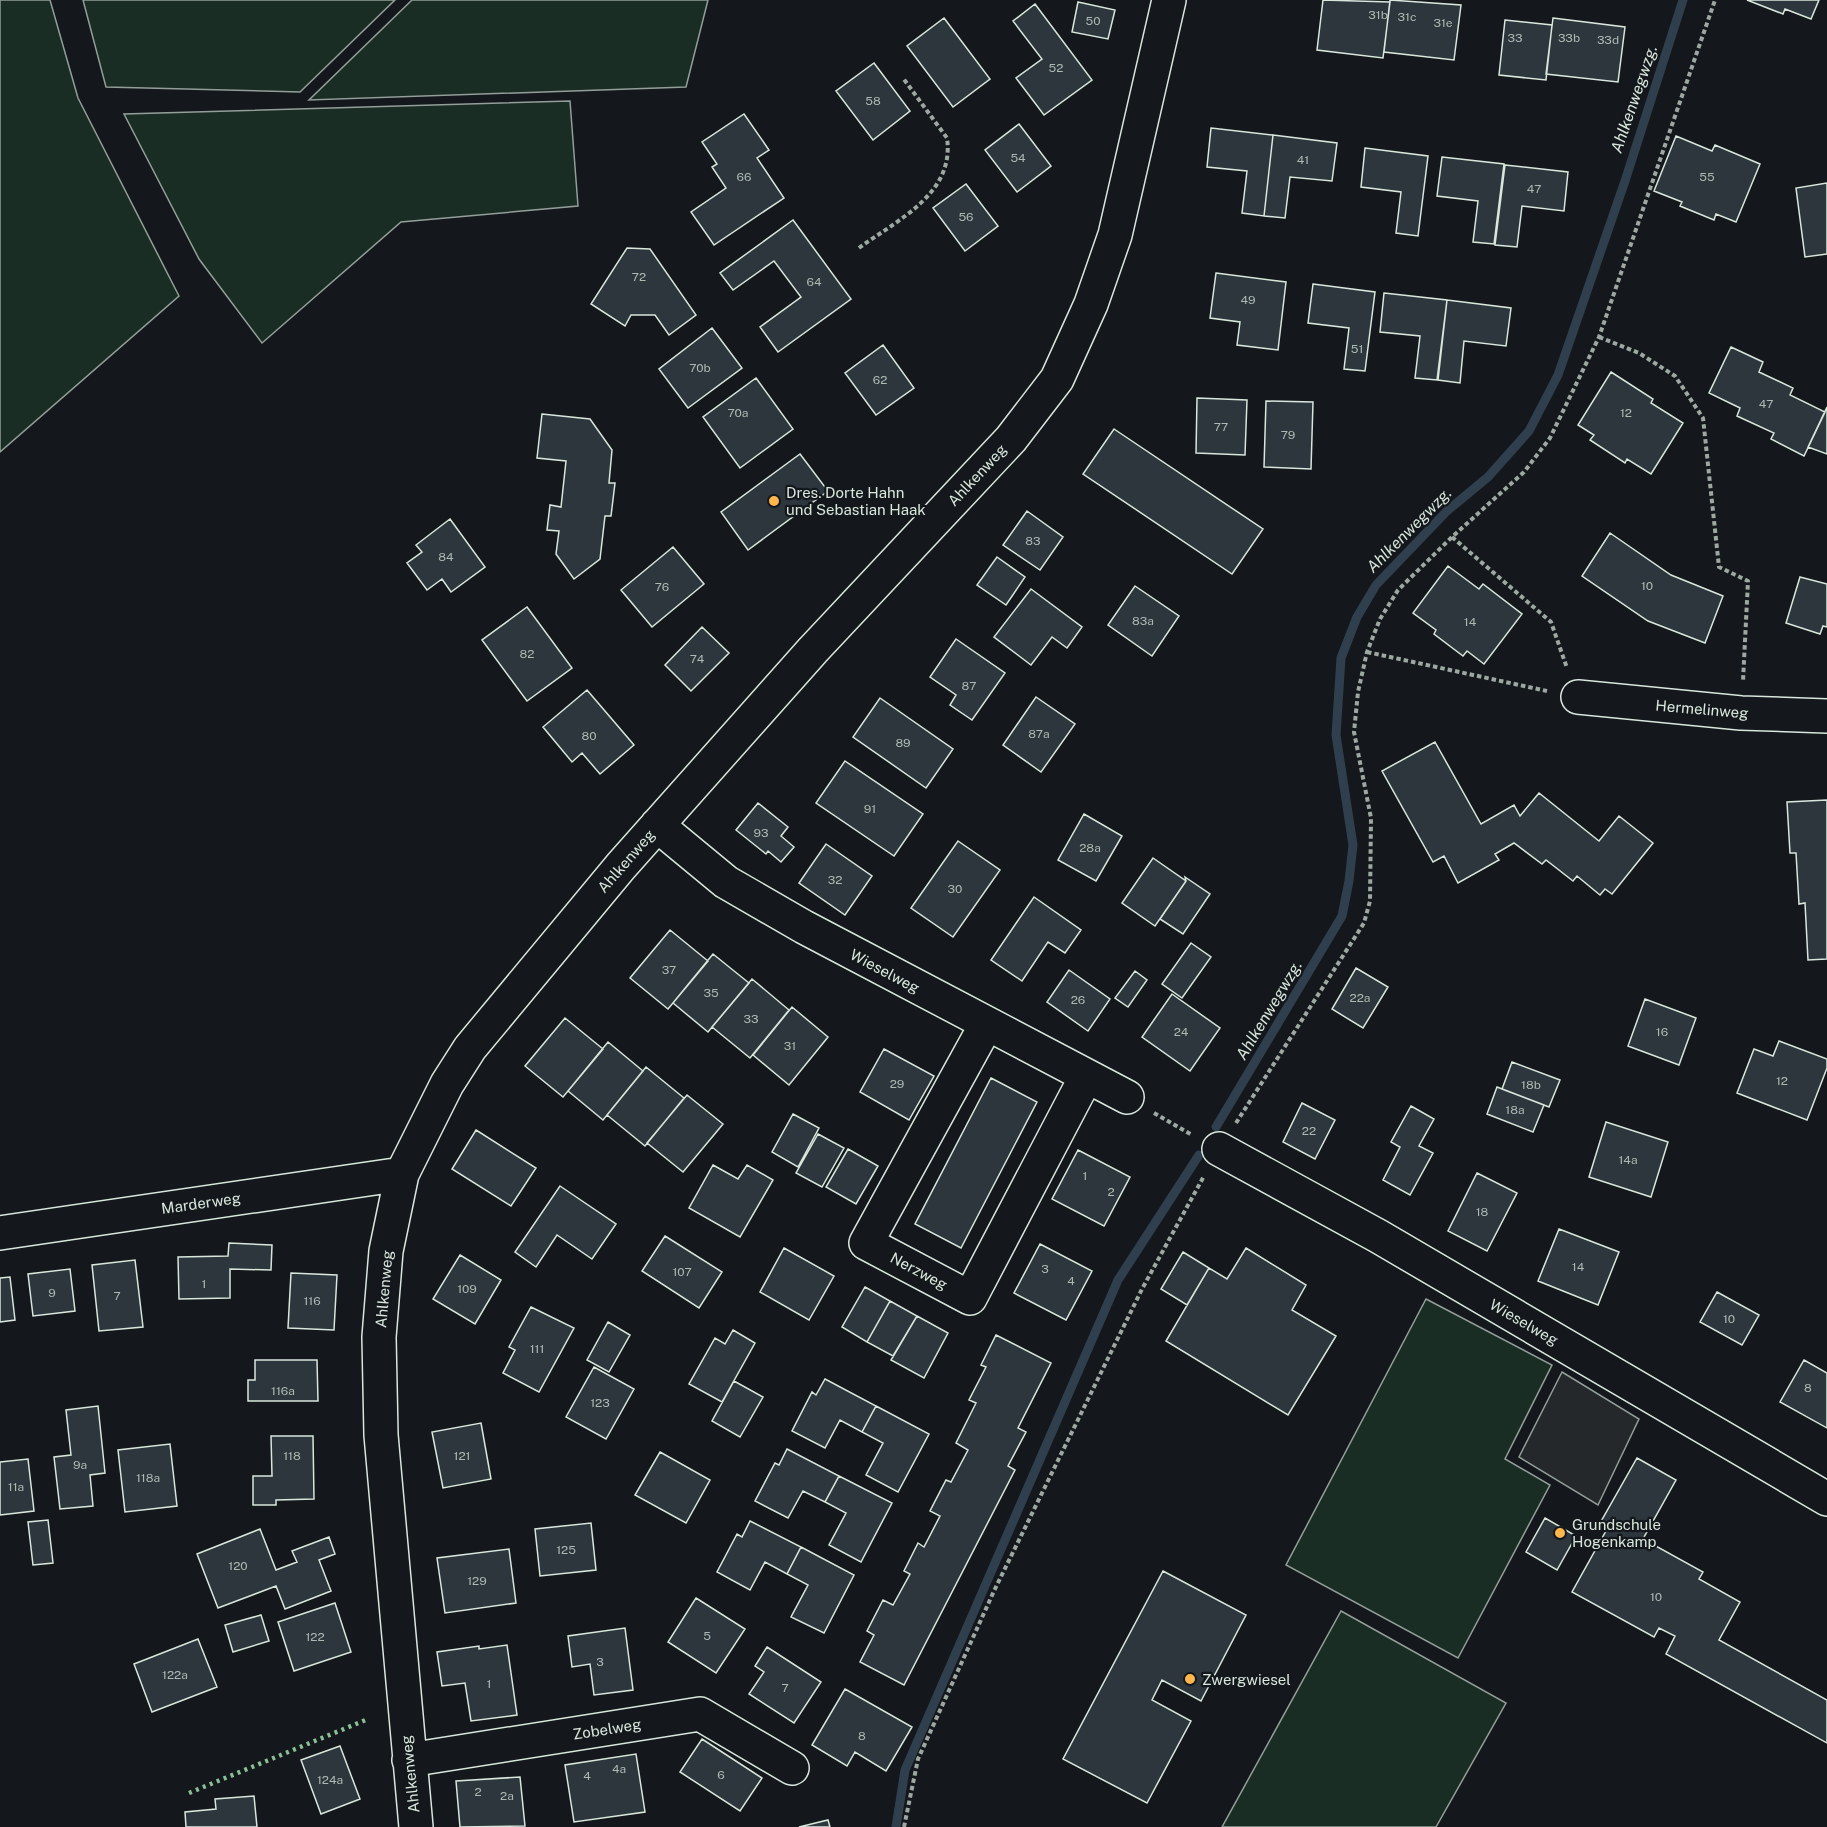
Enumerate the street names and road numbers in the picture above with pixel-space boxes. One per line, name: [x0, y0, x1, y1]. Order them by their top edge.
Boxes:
street label: Ahlkenweg: [944, 441, 1010, 509]
street label: Hermelinweg: [1655, 696, 1749, 722]
street label: Ahlkenweg: [594, 826, 658, 896]
street label: Wieselweg: [847, 946, 923, 996]
street label: Marderweg: [160, 1189, 242, 1217]
street label: Ahlkenweg: [372, 1249, 396, 1329]
street label: Nerzweg: [888, 1249, 950, 1293]
street label: Wieselweg: [1487, 1296, 1561, 1348]
street label: Zobelweg: [572, 1715, 642, 1743]
street label: Ahlkenweg: [397, 1734, 423, 1814]

